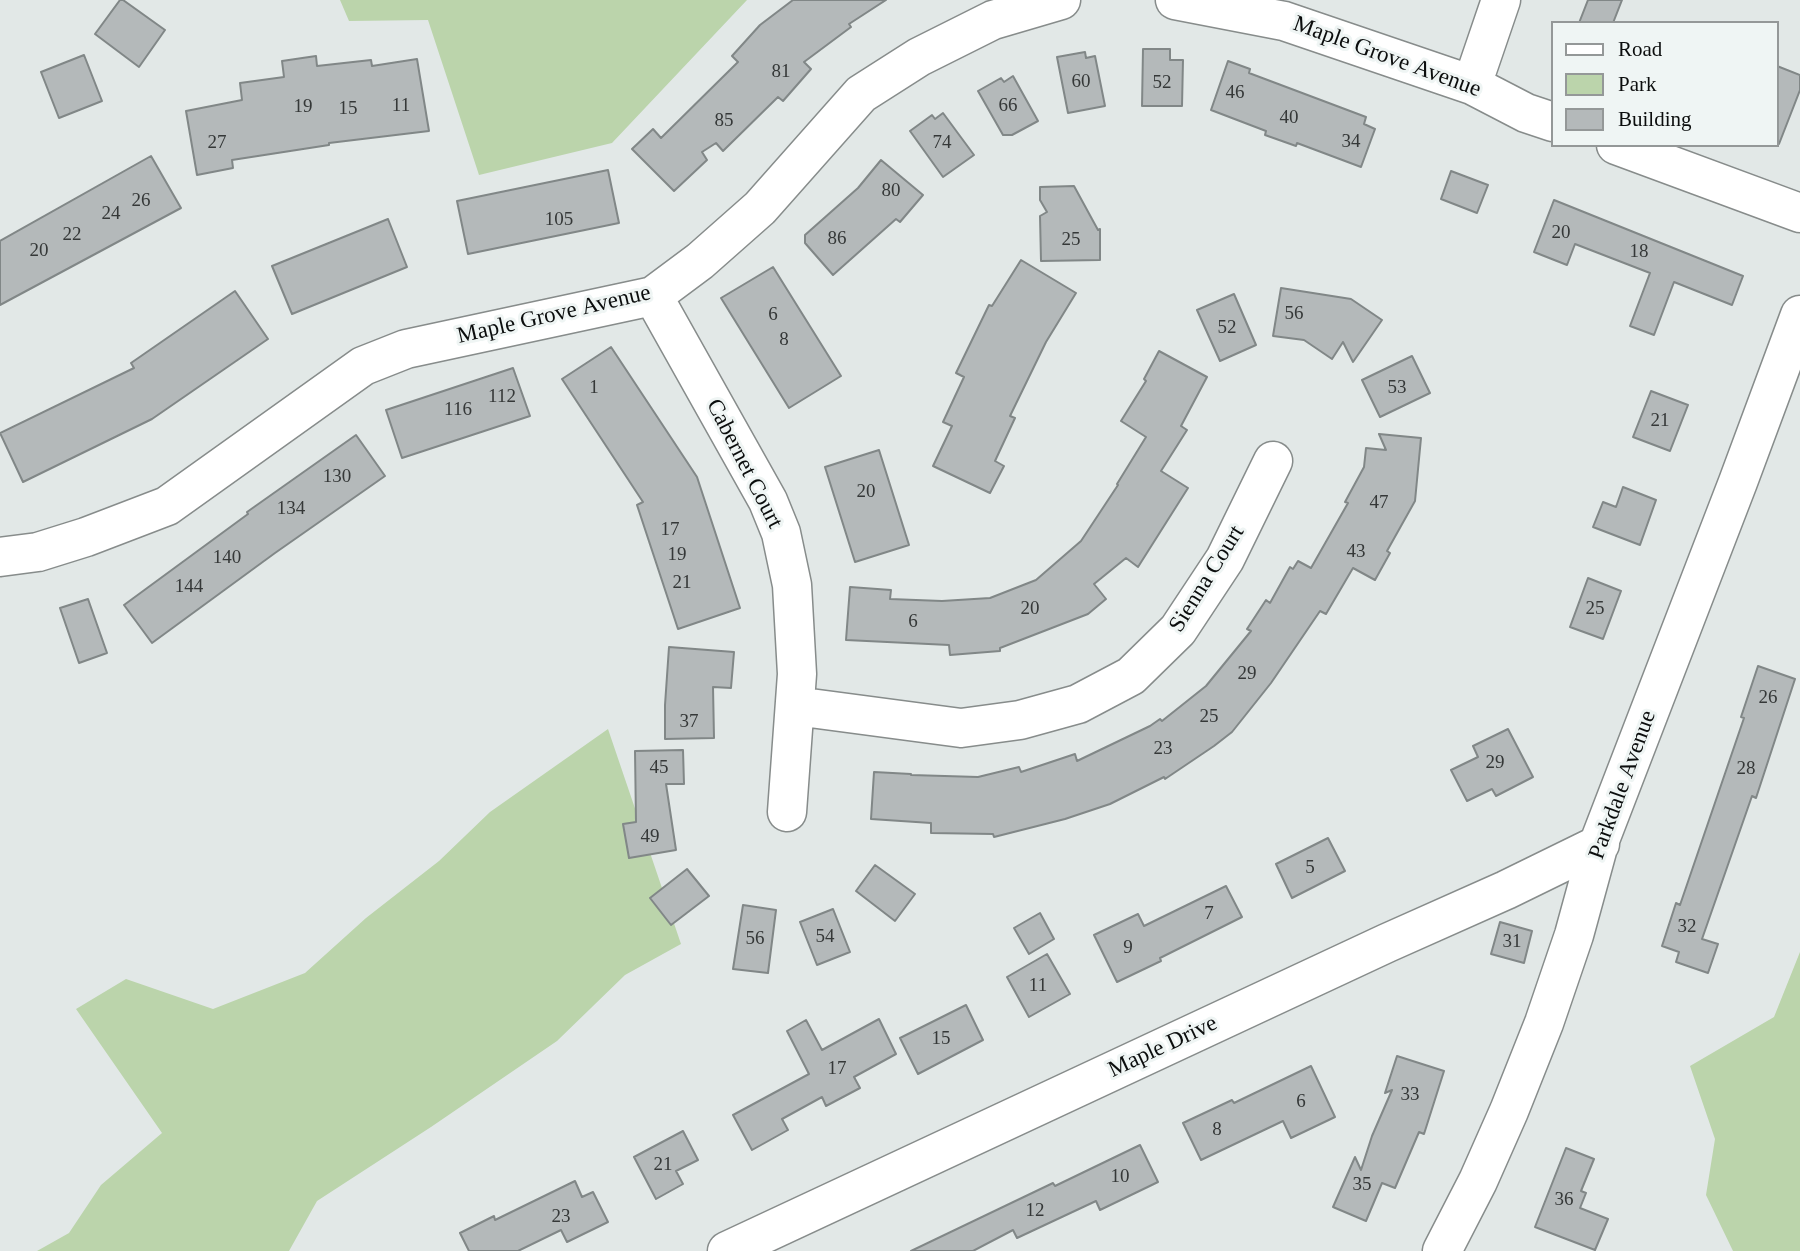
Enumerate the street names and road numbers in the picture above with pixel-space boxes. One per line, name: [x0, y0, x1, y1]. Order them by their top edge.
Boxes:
street label: Maple Grove Avenue: [1289, 10, 1485, 104]
street label: Maple Grove Avenue: [455, 279, 653, 351]
street label: Cabernet Court: [700, 395, 788, 533]
street label: Sienna Court: [1163, 520, 1251, 638]
street label: Parkdale Avenue: [1583, 707, 1663, 863]
street label: Maple Drive: [1104, 1010, 1222, 1084]

